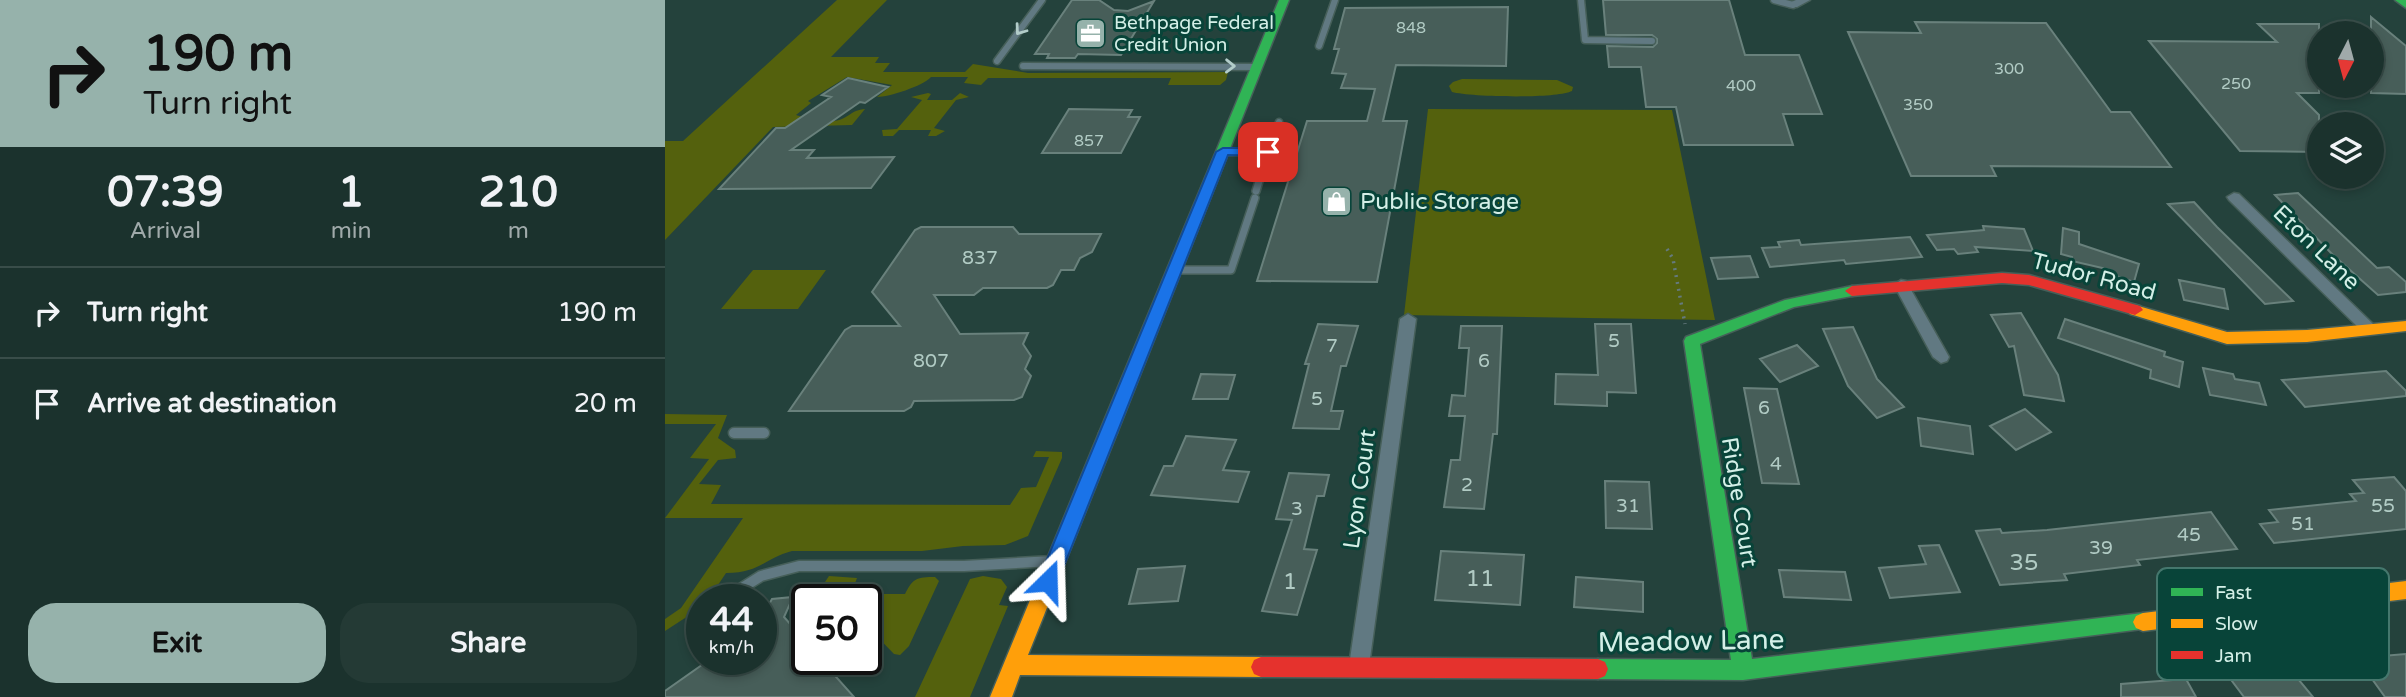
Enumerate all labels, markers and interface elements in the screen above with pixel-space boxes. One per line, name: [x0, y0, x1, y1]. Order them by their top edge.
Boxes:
place label: Bethpage Federal Credit Union: [1114, 12, 1274, 56]
office icon: Bethpage Federal Credit Union: [1074, 16, 1108, 50]
house number: 848: [1396, 18, 1426, 38]
north arrow: [2307, 21, 2383, 98]
map controls: [2307, 21, 2384, 189]
one-way arrow: [1015, 23, 1028, 35]
text: 190 m: [143, 25, 293, 84]
icon: right: [28, 28, 119, 119]
one-way arrow: [1224, 59, 1235, 74]
house number: 300: [1994, 59, 2024, 79]
house number: 250: [2221, 74, 2251, 94]
house number: 400: [1726, 76, 1756, 96]
text: Turn right: [143, 85, 292, 123]
house number: 350: [1903, 95, 1933, 115]
button: layers: [2307, 112, 2384, 189]
pin: [1238, 122, 1298, 182]
house number: 857: [1074, 131, 1104, 151]
icon: arrive: [1249, 133, 1287, 171]
text: 07:39: [107, 167, 224, 218]
text: 1: [338, 167, 364, 218]
text: 210: [479, 167, 558, 218]
shop icon: Public Storage: [1320, 184, 1354, 218]
place label: Public Storage: [1360, 188, 1519, 216]
street label: Eton Lane: [2267, 199, 2366, 296]
text: Arrival: [130, 217, 201, 245]
text: min: [331, 217, 372, 245]
text: m: [508, 217, 529, 245]
house number: 837: [962, 247, 998, 269]
street label: Tudor Road: [2028, 247, 2159, 307]
icon: right: [28, 294, 66, 332]
text: Turn right: [87, 297, 208, 328]
text: 190 m: [557, 297, 637, 328]
house number: 5: [1608, 330, 1620, 352]
house number: 7: [1326, 335, 1338, 357]
house number: 807: [913, 350, 949, 372]
house number: 6: [1478, 350, 1490, 372]
icon: arrive: [28, 385, 66, 423]
text: Arrive at destination: [87, 388, 337, 419]
text: 20 m: [574, 388, 637, 419]
house number: 5: [1311, 388, 1323, 410]
house number: 6: [1758, 397, 1770, 419]
street label: Lyon Court: [1338, 427, 1382, 551]
street label: Ridge Court: [1715, 435, 1763, 569]
house number: 4: [1770, 453, 1782, 475]
house number: 2: [1461, 474, 1473, 496]
house number: 31: [1616, 495, 1640, 517]
house number: 55: [2371, 495, 2395, 517]
house number: 3: [1291, 498, 1303, 520]
house number: 51: [2291, 513, 2315, 535]
house number: 45: [2177, 524, 2201, 546]
house number: 39: [2089, 537, 2113, 559]
position arrow: [1011, 544, 1085, 618]
house number: 35: [2010, 549, 2038, 577]
house number: 11: [1466, 565, 1494, 593]
house number: 1: [1283, 568, 1297, 596]
legend: [2157, 568, 2389, 680]
text: Fast: [2215, 582, 2252, 604]
speed limit sign: 50: [791, 584, 882, 675]
text: 44: [710, 599, 753, 641]
button: Exit: [28, 603, 326, 683]
button: Share: [340, 603, 637, 683]
text: Slow: [2215, 613, 2258, 635]
street label: Meadow Lane: [1597, 622, 1785, 660]
text: km/h: [709, 636, 754, 658]
text: Jam: [2215, 645, 2252, 667]

